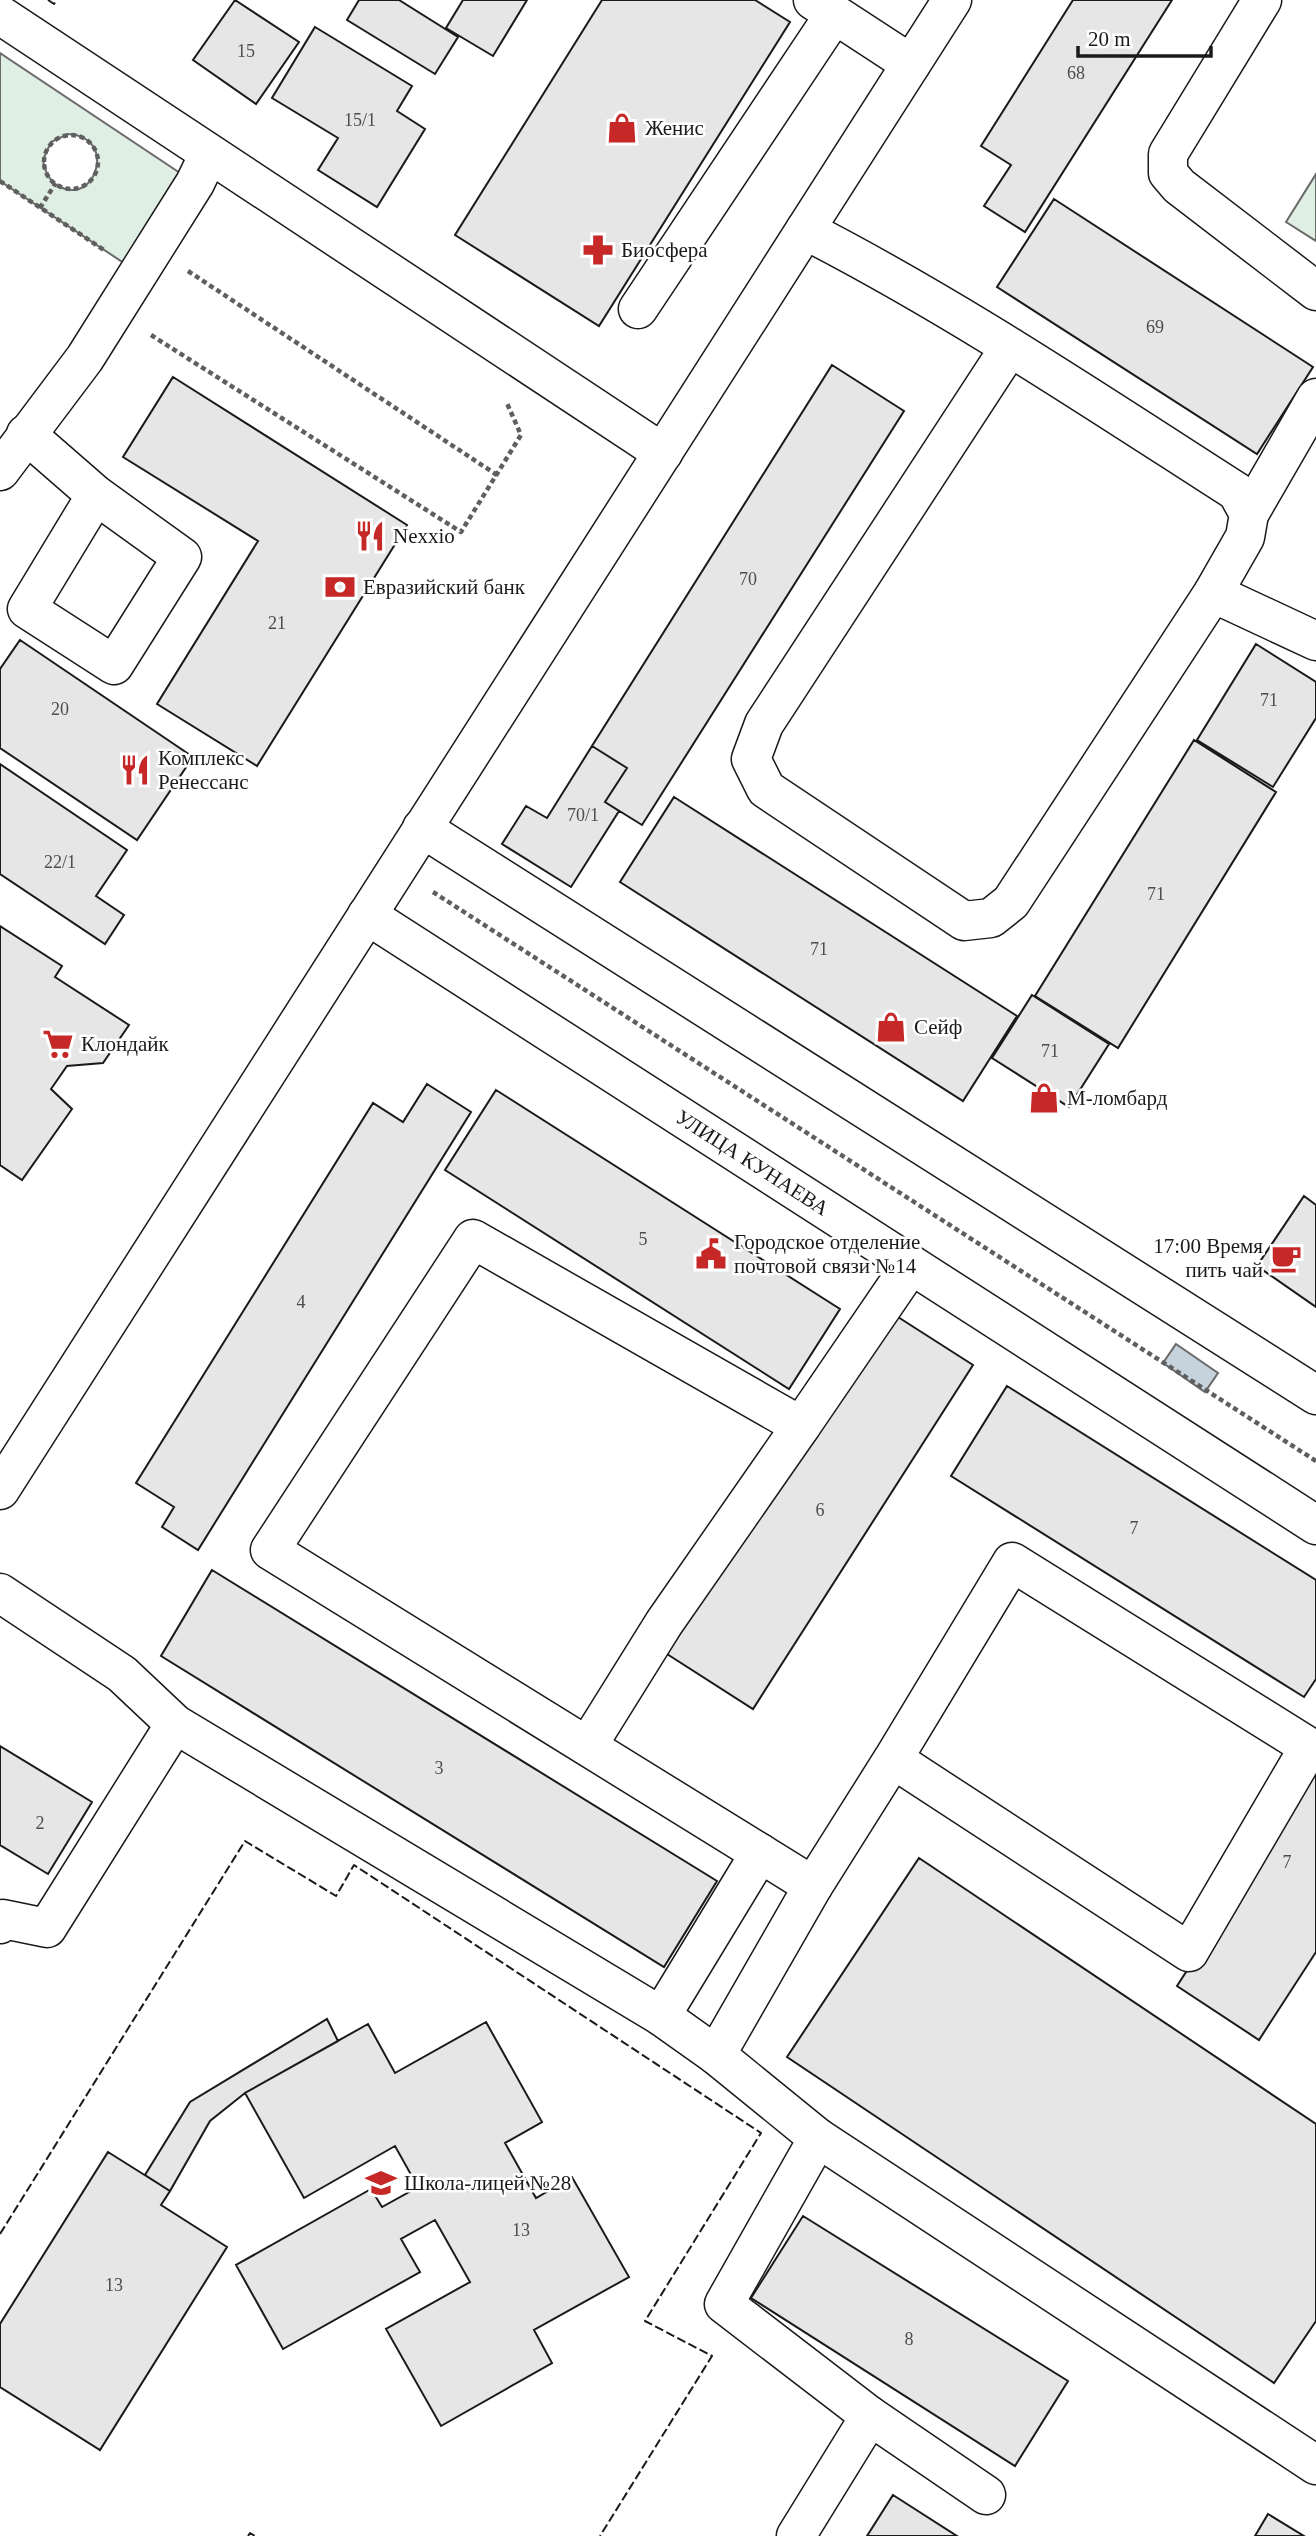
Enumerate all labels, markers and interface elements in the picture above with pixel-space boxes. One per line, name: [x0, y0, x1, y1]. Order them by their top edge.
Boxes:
scale bar: [1078, 14, 1211, 58]
text: 20 m: [1088, 27, 1131, 51]
house number: 15: [237, 41, 255, 61]
house number: 68: [1067, 63, 1085, 83]
house number: 15/1: [344, 110, 376, 130]
shop icon: Женис: [605, 111, 639, 145]
place label: Женис: [645, 116, 704, 140]
pharmacy icon: Биосфера: [581, 233, 615, 267]
place label: Биосфера: [621, 238, 708, 262]
house number: 69: [1146, 317, 1164, 337]
restaurant icon: Nexxio: [353, 519, 387, 553]
place label: Nexxio: [393, 524, 455, 548]
house number: 70: [739, 569, 757, 589]
bank icon: Евразийский банк: [323, 570, 357, 604]
place label: Евразийский банк: [363, 575, 526, 599]
house number: 21: [268, 613, 286, 633]
house number: 71: [1260, 690, 1278, 710]
house number: 20: [51, 699, 69, 719]
place label: Комплекс Ренессанс: [158, 746, 249, 794]
restaurant icon: Комплекс Ренессанс: [118, 753, 152, 787]
house number: 70/1: [567, 805, 599, 825]
house number: 22/1: [44, 852, 76, 872]
house number: 71: [1147, 884, 1165, 904]
house number: 71: [810, 939, 828, 959]
shop icon: Сейф: [874, 1010, 908, 1044]
place label: Сейф: [914, 1015, 962, 1039]
supermarket icon: Клондайк: [41, 1027, 75, 1061]
place label: Клондайк: [81, 1032, 169, 1056]
house number: 71: [1041, 1041, 1059, 1061]
shop icon: М-ломбард: [1027, 1081, 1061, 1115]
place label: М-ломбард: [1067, 1086, 1168, 1110]
street label: УЛИЦА КУНАЕВА: [671, 1105, 834, 1221]
house number: 5: [639, 1229, 648, 1249]
place label: Городское отделение почтовой связи №14: [734, 1230, 920, 1278]
place label: 17:00 Время пить чай: [1153, 1234, 1263, 1282]
public building icon: Городское отделение почтовой связи №14: [694, 1237, 728, 1271]
cafe icon: 17:00 Время пить чай: [1269, 1241, 1303, 1275]
house number: 4: [297, 1292, 306, 1312]
house number: 6: [816, 1500, 825, 1520]
house number: 7: [1130, 1518, 1139, 1538]
house number: 3: [435, 1758, 444, 1778]
house number: 2: [36, 1813, 45, 1833]
house number: 7: [1283, 1852, 1292, 1872]
school or university icon: Школа-лицей №28: [364, 2166, 398, 2200]
place label: Школа-лицей №28: [404, 2171, 571, 2195]
house number: 13: [512, 2220, 530, 2240]
house number: 13: [105, 2275, 123, 2295]
house number: 8: [905, 2329, 914, 2349]

